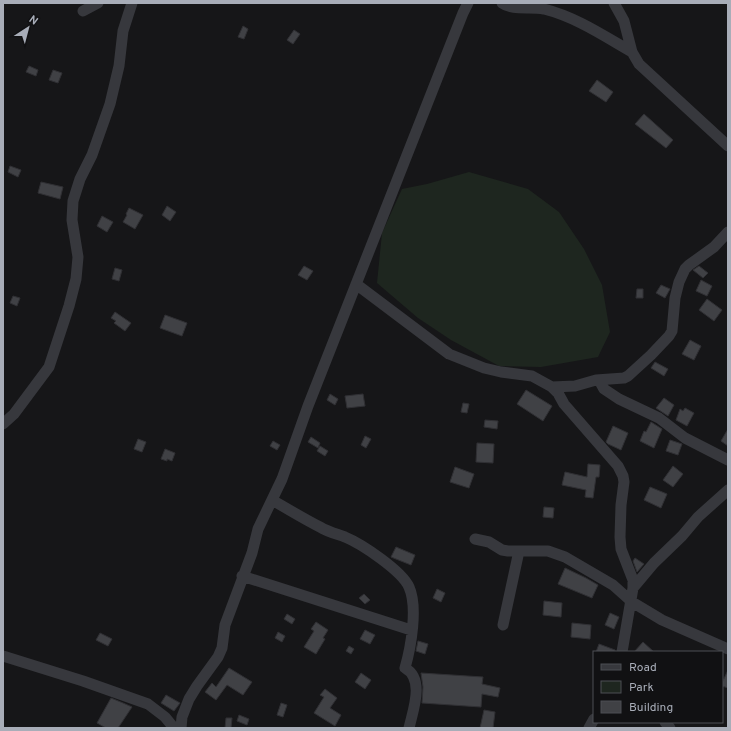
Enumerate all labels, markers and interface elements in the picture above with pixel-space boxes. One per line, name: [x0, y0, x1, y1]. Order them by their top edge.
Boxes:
north arrow: [8, 8, 48, 48]
text: N: [26, 13, 41, 29]
legend: [593, 651, 723, 723]
text: Road: [629, 660, 657, 676]
text: Park: [629, 680, 654, 696]
text: Building: [629, 700, 673, 716]

